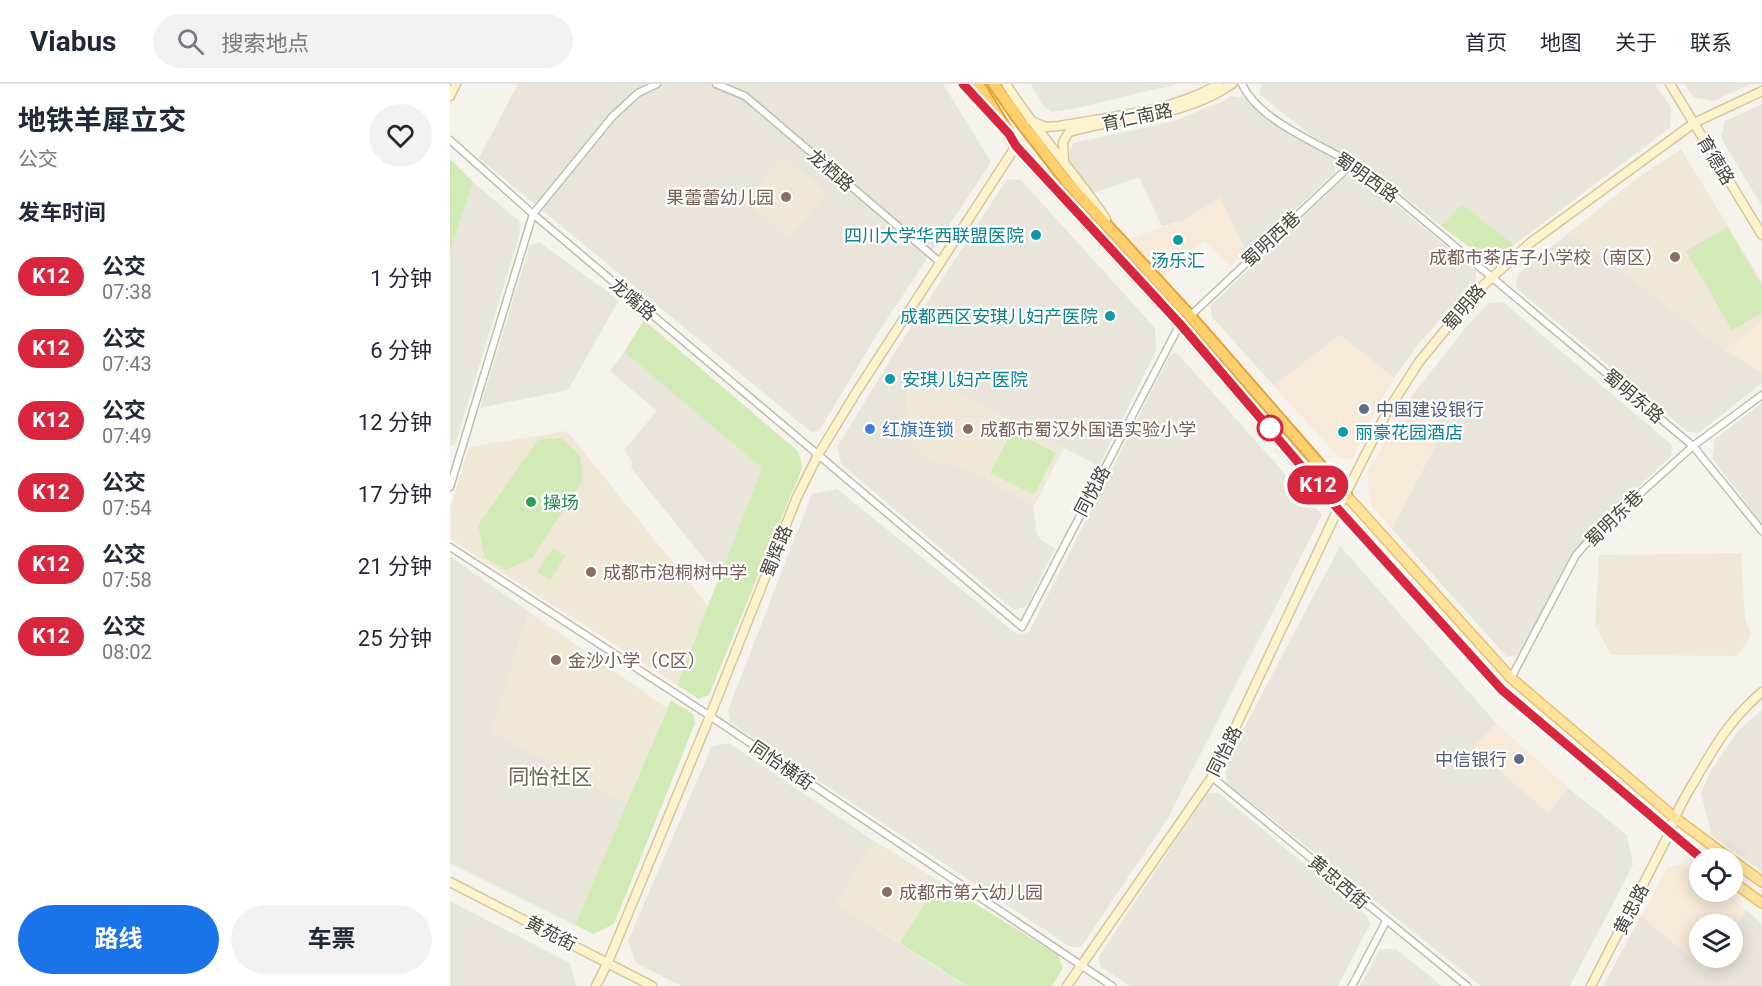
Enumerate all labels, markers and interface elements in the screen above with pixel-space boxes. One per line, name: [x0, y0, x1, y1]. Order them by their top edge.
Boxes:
search box: [153, 14, 573, 68]
text: Viabus: [30, 25, 117, 58]
icon: search: [174, 25, 207, 58]
text: 搜索地点: [222, 31, 310, 56]
text: 首页: [1465, 31, 1507, 55]
text: 地图: [1540, 31, 1582, 55]
text: 关于: [1615, 31, 1657, 55]
text: 联系: [1690, 31, 1732, 55]
street label: 育仁南路: [1100, 99, 1174, 135]
text: 地铁羊犀立交: [18, 104, 186, 137]
button: heart: [369, 104, 432, 167]
street label: 育德路: [1693, 131, 1739, 189]
street label: 龙栖路: [804, 144, 858, 196]
text: 公交: [18, 147, 58, 171]
street label: 蜀明西路: [1331, 148, 1403, 206]
place label: 果蕾蕾幼儿园: [666, 187, 774, 208]
marker: 果蕾蕾幼儿园: [779, 190, 793, 204]
text: 发车时间: [18, 200, 106, 225]
street label: 蜀明西巷: [1238, 207, 1304, 271]
place label: 四川大学华西联盟医院: [844, 225, 1024, 246]
marker: 四川大学华西联盟医院: [1029, 228, 1043, 242]
marker: 汤乐汇: [1171, 233, 1185, 247]
place label: 成都市茶店子小学校（南区）: [1429, 247, 1663, 268]
place label: 汤乐汇: [1151, 250, 1205, 271]
marker: 成都市茶店子小学校（南区）: [1668, 250, 1682, 264]
text: 公交: [102, 254, 146, 279]
text: K12: [32, 264, 70, 288]
text: 1 分钟: [370, 266, 432, 291]
street label: 龙嘴路: [606, 274, 660, 324]
text: 07:38: [102, 280, 152, 304]
street label: 蜀明路: [1438, 280, 1490, 334]
place label: 成都西区安琪儿妇产医院: [900, 306, 1098, 327]
marker: 成都西区安琪儿妇产医院: [1103, 309, 1117, 323]
text: 公交: [102, 326, 146, 351]
text: K12: [32, 336, 70, 360]
text: 6 分钟: [370, 338, 432, 363]
text: 07:43: [102, 352, 152, 376]
street label: 蜀明东路: [1600, 365, 1668, 427]
place label: 安琪儿妇产医院: [902, 369, 1028, 390]
marker: 安琪儿妇产医院: [883, 372, 897, 386]
text: 公交: [102, 398, 146, 423]
place label: 中国建设银行: [1376, 399, 1484, 420]
marker: 中国建设银行: [1357, 402, 1371, 416]
text: K12: [32, 408, 70, 432]
text: 12 分钟: [358, 410, 432, 435]
unlabelled marker: [1257, 415, 1283, 441]
place label: 红旗连锁: [882, 419, 954, 440]
place label: 成都市蜀汉外国语实验小学: [980, 419, 1196, 440]
marker: 红旗连锁: [863, 422, 877, 436]
marker: 成都市蜀汉外国语实验小学: [961, 422, 975, 436]
place label: 丽豪花园酒店: [1355, 422, 1463, 443]
text: 07:49: [102, 424, 152, 448]
marker: 丽豪花园酒店: [1336, 425, 1350, 439]
street label: 同悦路: [1070, 462, 1114, 520]
line badge: K12: [1284, 466, 1352, 504]
text: 公交: [102, 470, 146, 495]
text: K12: [1299, 473, 1337, 497]
text: K12: [32, 480, 70, 504]
text: 17 分钟: [358, 482, 432, 507]
street label: 蜀明东巷: [1581, 485, 1647, 551]
place label: 操场: [543, 492, 579, 513]
marker: 操场: [524, 495, 538, 509]
text: 07:54: [102, 496, 152, 520]
street label: 蜀辉路: [756, 522, 796, 580]
text: 公交: [102, 542, 146, 567]
text: K12: [32, 552, 70, 576]
text: 21 分钟: [358, 554, 432, 579]
place label: 成都市泡桐树中学: [603, 562, 747, 583]
marker: 成都市泡桐树中学: [584, 565, 598, 579]
text: 07:58: [102, 568, 152, 592]
text: 公交: [102, 614, 146, 639]
text: K12: [32, 624, 70, 648]
text: 25 分钟: [358, 626, 432, 651]
text: 08:02: [102, 640, 152, 664]
place label: 金沙小学（C区）: [568, 650, 706, 671]
marker: 金沙小学（C区）: [549, 653, 563, 667]
street label: 同怡路: [1202, 722, 1246, 780]
street label: 同怡横街: [746, 736, 818, 794]
place label: 中信银行: [1435, 749, 1507, 770]
marker: 中信银行: [1512, 752, 1526, 766]
district label: 同怡社区: [508, 765, 592, 789]
map controls: [1689, 848, 1743, 968]
button: locate: [1689, 848, 1743, 902]
street label: 黄忠西街: [1305, 851, 1373, 913]
street label: 黄忠路: [1609, 880, 1653, 938]
place label: 成都市第六幼儿园: [899, 882, 1043, 903]
marker: 成都市第六幼儿园: [880, 885, 894, 899]
button: 路线: [18, 905, 219, 974]
button: 车票: [231, 905, 432, 974]
street label: 黄苑街: [522, 911, 580, 955]
button: layers: [1689, 914, 1743, 968]

